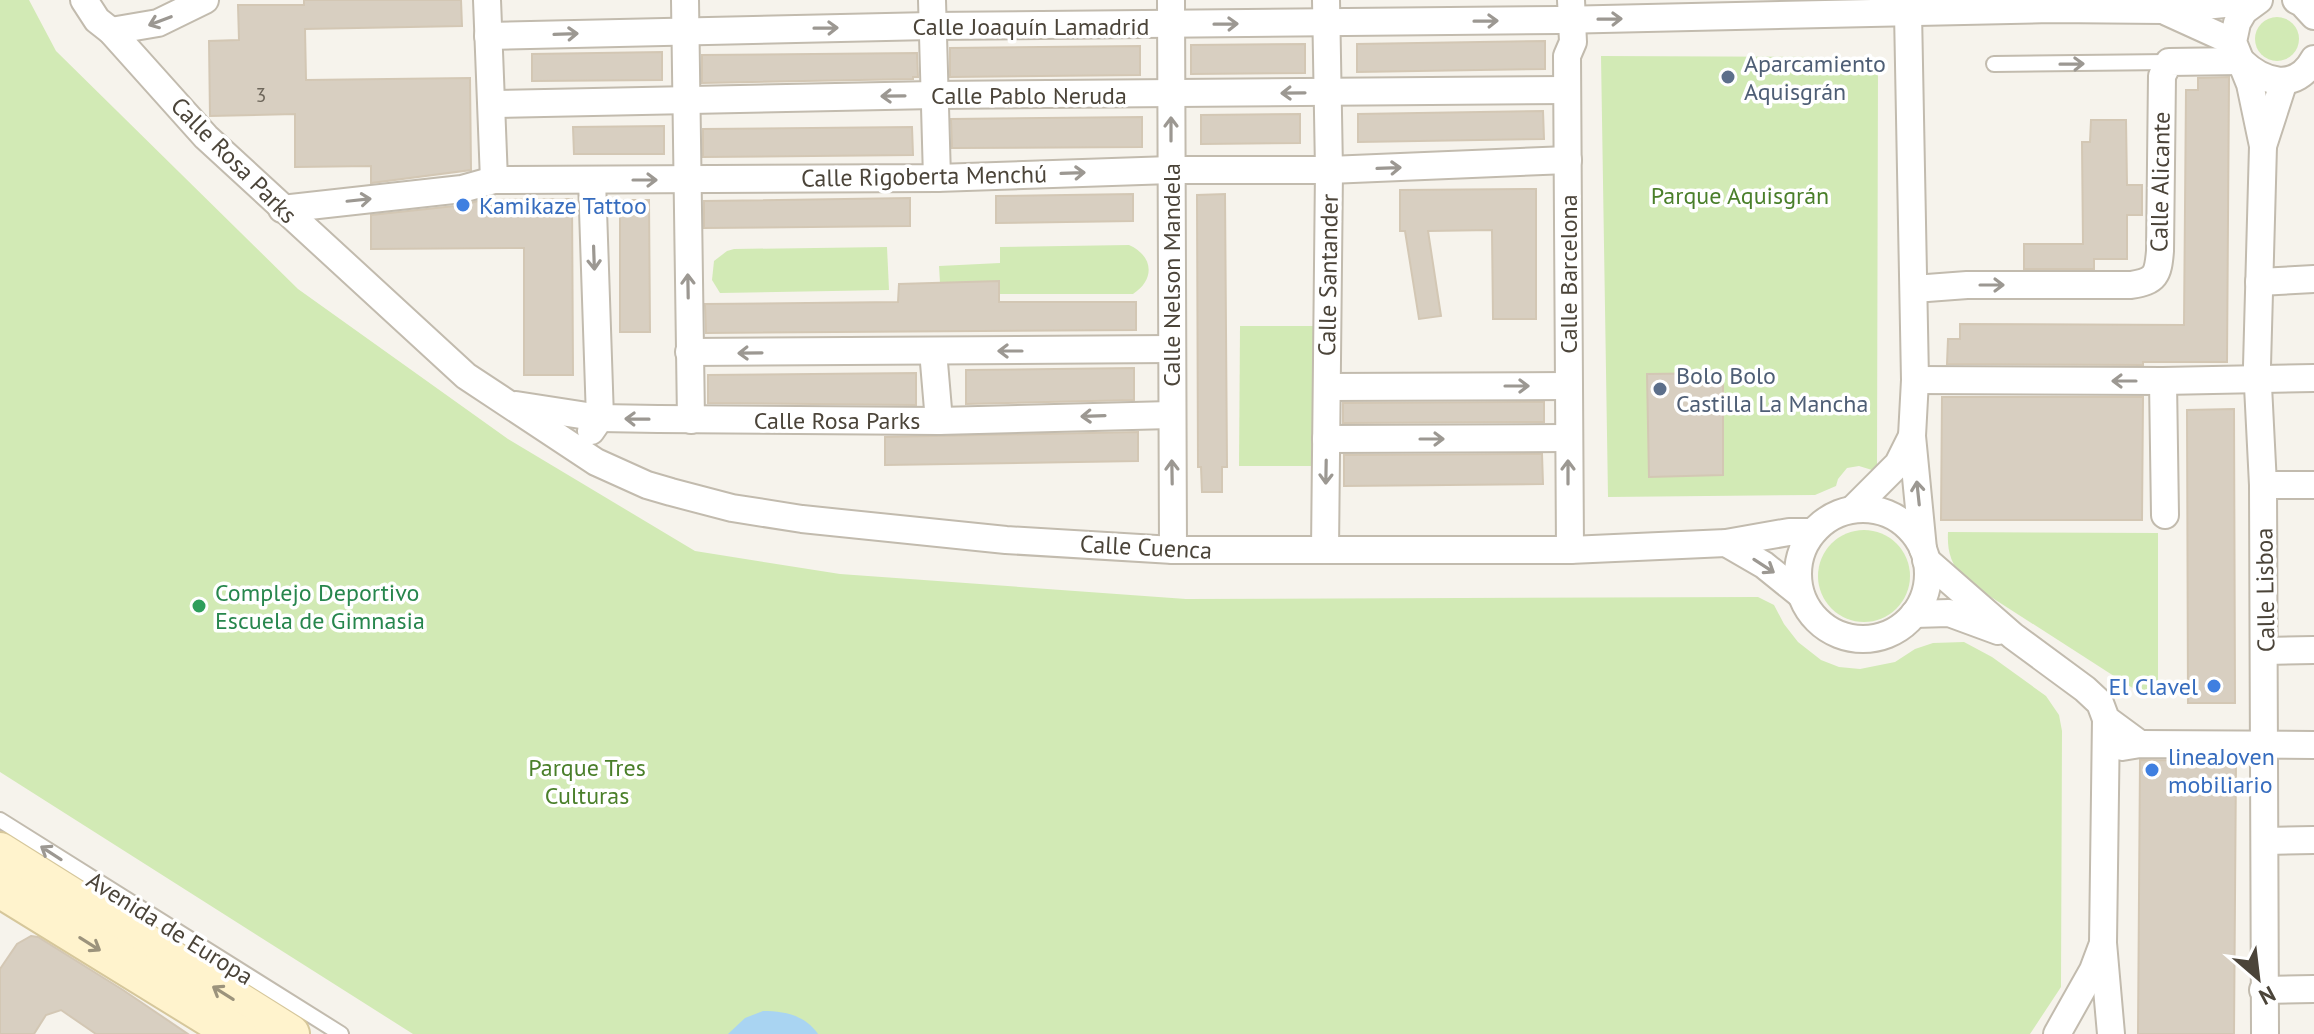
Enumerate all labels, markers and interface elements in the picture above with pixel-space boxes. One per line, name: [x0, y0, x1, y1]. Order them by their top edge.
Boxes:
street label: Calle Joaquín Lamadrid: [913, 11, 1150, 42]
one-way arrow: [1596, 11, 1623, 26]
one-way arrow: [1472, 13, 1499, 28]
one-way arrow: [148, 15, 173, 29]
one-way arrow: [1212, 16, 1239, 32]
one-way arrow: [812, 21, 839, 36]
one-way arrow: [552, 26, 579, 42]
place label: Aparcamiento Aquisgrán: [1744, 48, 1886, 107]
one-way arrow: [2058, 56, 2085, 71]
marker: Aparcamiento Aquisgrán: [1719, 68, 1737, 86]
street label: Calle Pablo Neruda: [931, 80, 1127, 111]
house number: 3: [256, 82, 266, 108]
one-way arrow: [1280, 85, 1307, 100]
one-way arrow: [880, 89, 907, 104]
street label: Calle Rosa Parks: [164, 90, 304, 230]
street label: Calle Alicante: [2143, 112, 2177, 252]
one-way arrow: [1163, 116, 1179, 143]
street label: Calle Rigoberta Menchú: [801, 158, 1047, 194]
one-way arrow: [1375, 160, 1402, 175]
street label: Calle Nelson Mandela: [1156, 163, 1187, 387]
one-way arrow: [1059, 166, 1086, 181]
one-way arrow: [631, 172, 658, 187]
park label: Parque Aquisgrán: [1651, 180, 1829, 211]
place label: Kamikaze Tattoo: [479, 190, 647, 221]
one-way arrow: [345, 193, 372, 208]
street label: Calle Santander: [1311, 194, 1345, 356]
street label: Calle Barcelona: [1553, 194, 1584, 354]
marker: Kamikaze Tattoo: [454, 196, 472, 214]
one-way arrow: [587, 244, 602, 271]
one-way arrow: [680, 273, 696, 300]
one-way arrow: [1978, 277, 2005, 293]
one-way arrow: [997, 343, 1024, 359]
one-way arrow: [737, 345, 764, 361]
place label: Bolo Bolo Castilla La Mancha: [1676, 360, 1868, 419]
one-way arrow: [2111, 373, 2138, 389]
one-way arrow: [1503, 378, 1530, 394]
marker: Bolo Bolo Castilla La Mancha: [1651, 380, 1669, 398]
street label: Calle Rosa Parks: [754, 405, 920, 436]
one-way arrow: [1080, 409, 1107, 424]
one-way arrow: [624, 411, 651, 427]
one-way arrow: [1418, 431, 1445, 447]
one-way arrow: [1318, 458, 1334, 485]
one-way arrow: [1164, 459, 1180, 486]
one-way arrow: [1560, 459, 1576, 486]
one-way arrow: [1910, 480, 1925, 507]
street label: Calle Lisboa: [2248, 527, 2282, 653]
street label: Calle Cuenca: [1079, 528, 1213, 566]
one-way arrow: [1753, 558, 1775, 574]
place label: Complejo Deportivo Escuela de Gimnasia: [215, 577, 425, 636]
marker: Complejo Deportivo Escuela de Gimnasia: [190, 597, 208, 615]
place label: El Clavel: [2109, 671, 2198, 702]
marker: El Clavel: [2205, 677, 2223, 695]
place label: lineaJoven mobiliario: [2168, 741, 2275, 800]
park label: Parque Tres Culturas: [528, 752, 646, 811]
marker: lineaJoven mobiliario: [2143, 761, 2161, 779]
one-way arrow: [40, 844, 63, 860]
street label: Avenida de Europa: [81, 864, 259, 992]
one-way arrow: [78, 936, 101, 952]
north arrow: [2218, 938, 2298, 1018]
text: N: [2254, 980, 2280, 1011]
one-way arrow: [212, 985, 235, 1001]

